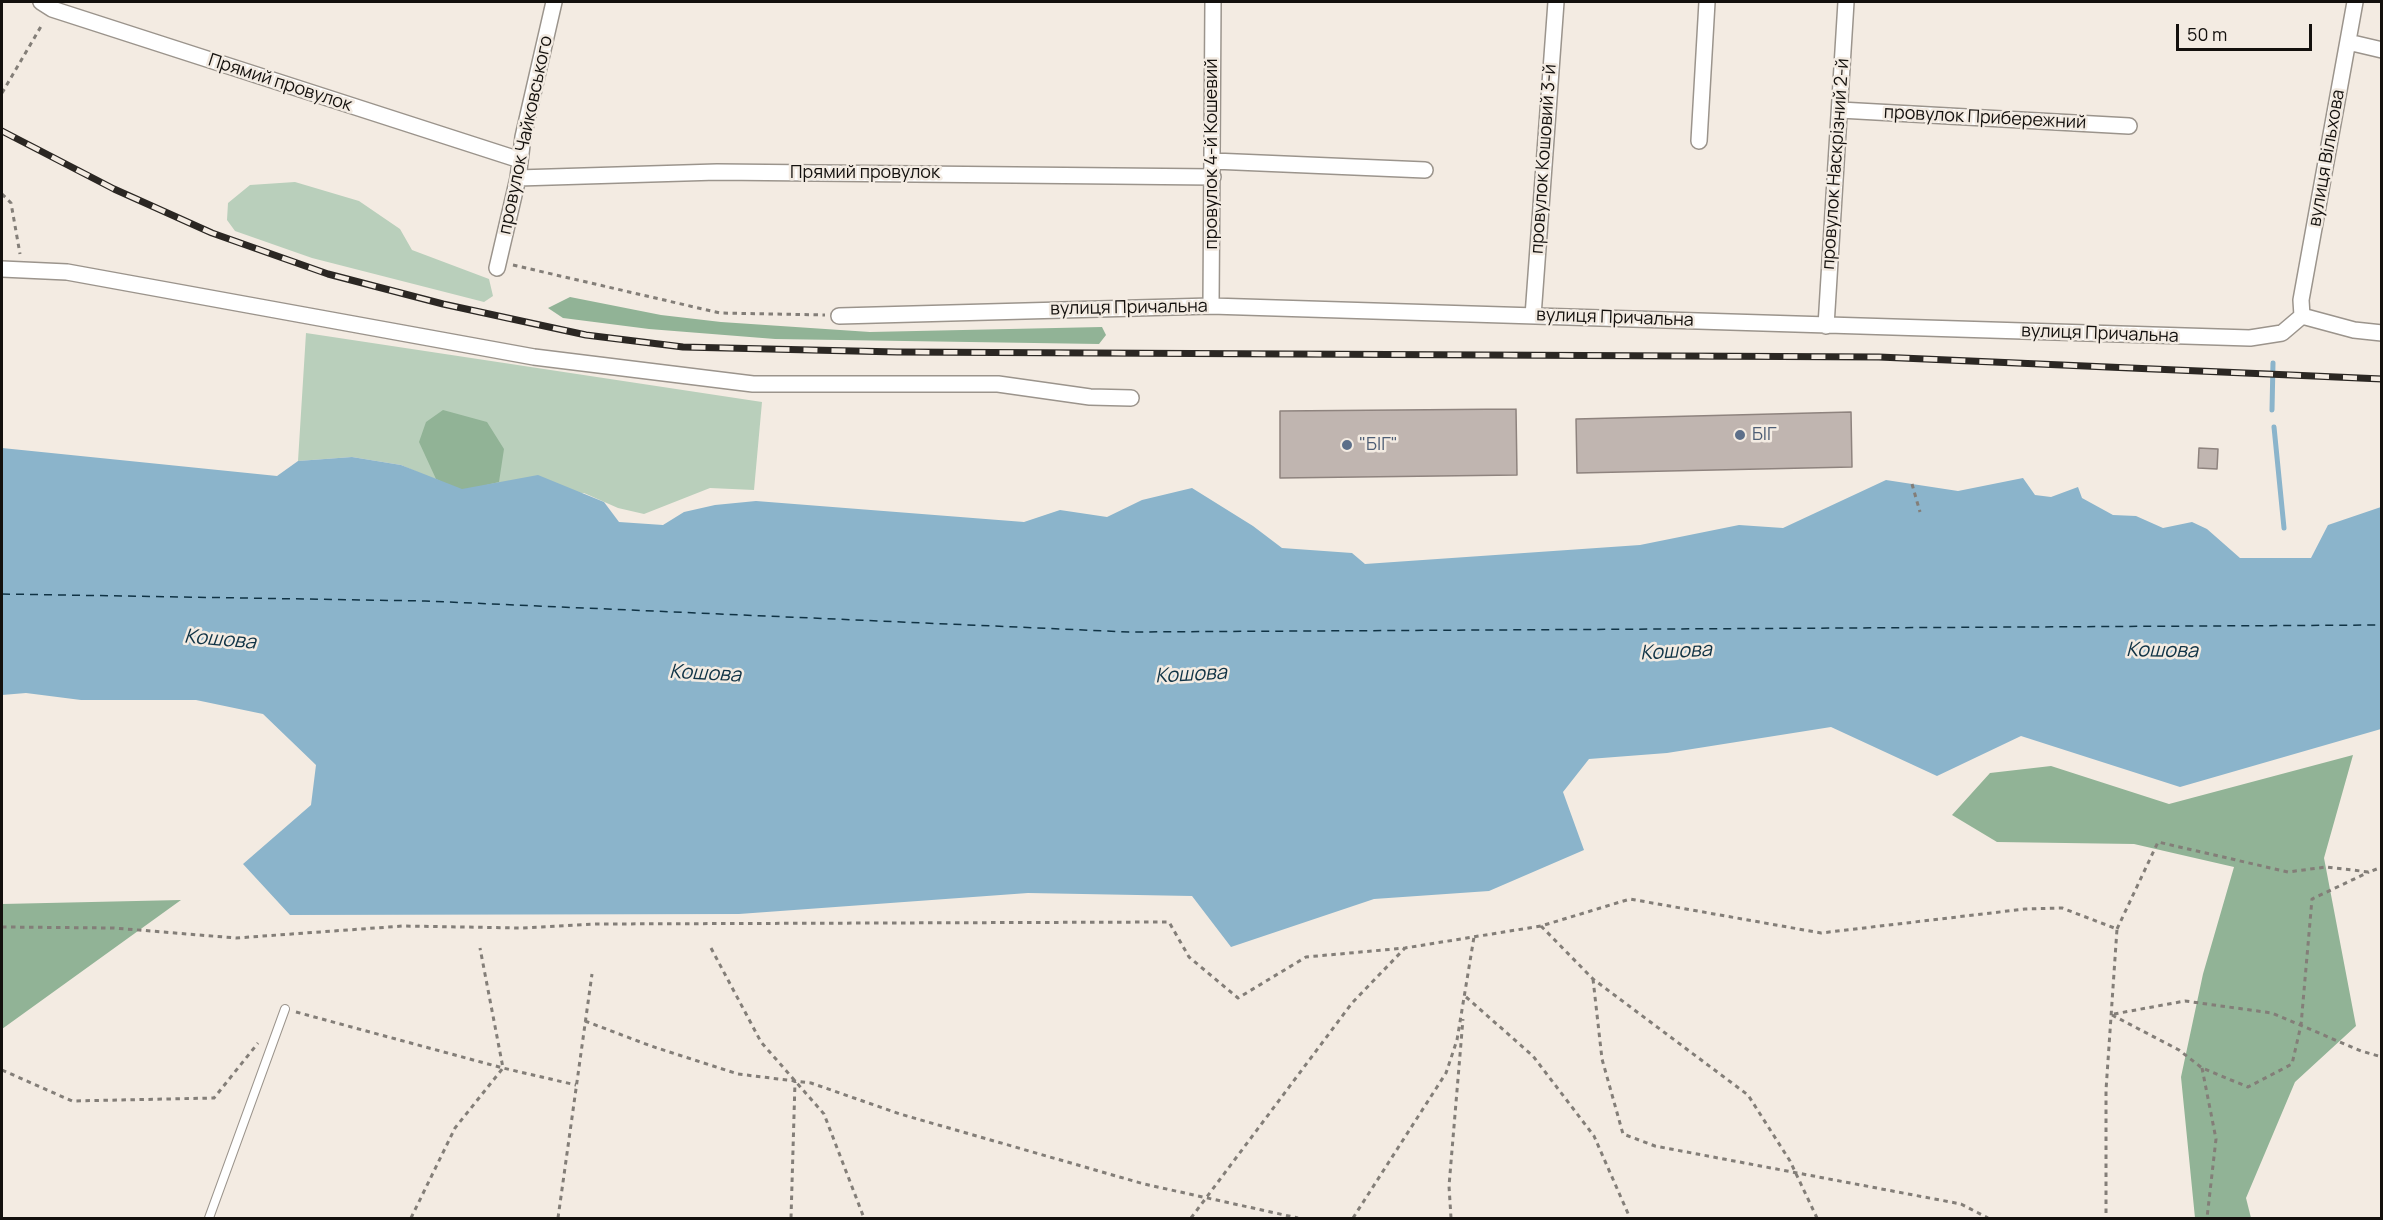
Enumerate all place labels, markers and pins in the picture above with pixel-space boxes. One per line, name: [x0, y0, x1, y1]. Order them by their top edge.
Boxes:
place label: БІГ: [1752, 424, 1777, 446]
marker: БІГ: [1733, 428, 1747, 442]
place label: "БІГ": [1359, 434, 1398, 456]
marker: "БІГ": [1340, 438, 1354, 452]

